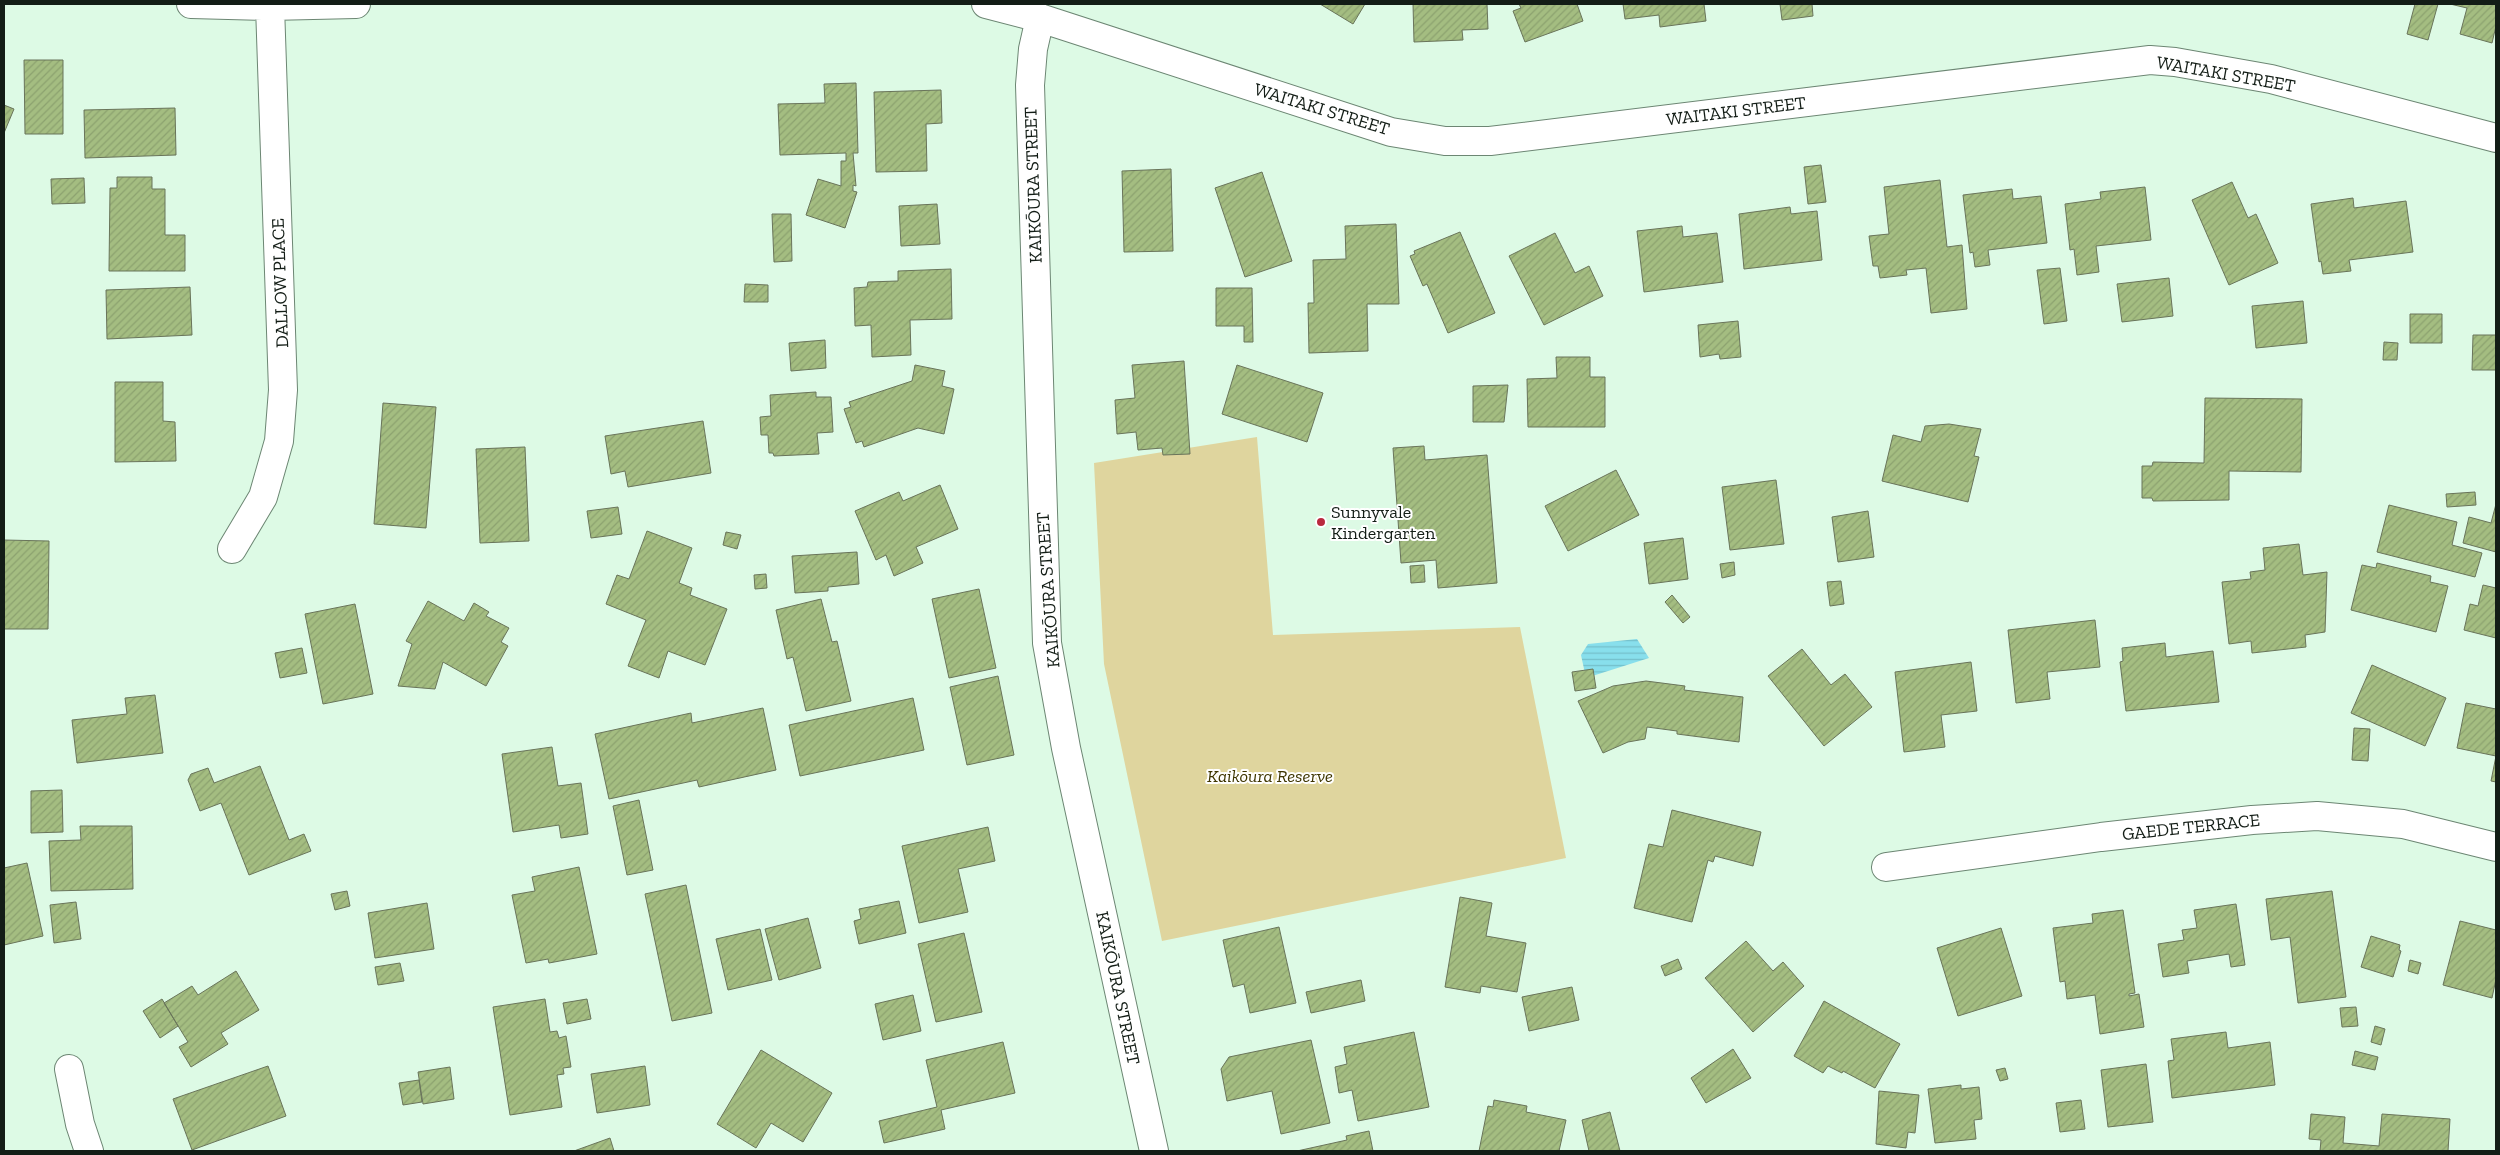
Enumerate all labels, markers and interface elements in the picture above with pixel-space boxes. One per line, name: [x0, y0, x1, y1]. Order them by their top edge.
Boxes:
street label: WAITAKI STREET: [2155, 51, 2297, 97]
street label: WAITAKI STREET: [1252, 78, 1392, 140]
street label: WAITAKI STREET: [1665, 92, 1807, 130]
street label: KAIKŌURA STREET: [1019, 107, 1047, 263]
street label: DALLOW PLACE: [267, 218, 293, 348]
place label: Sunnyvale Kindergarten: [1331, 501, 1436, 544]
street label: KAIKŌURA STREET: [1032, 511, 1064, 669]
marker: Sunnyvale Kindergarten: [1315, 516, 1327, 528]
park label: Kaikōura Reserve: [1207, 765, 1333, 787]
street label: GAEDE TERRACE: [2121, 809, 2261, 845]
street label: KAIKŌURA STREET: [1091, 909, 1145, 1067]

